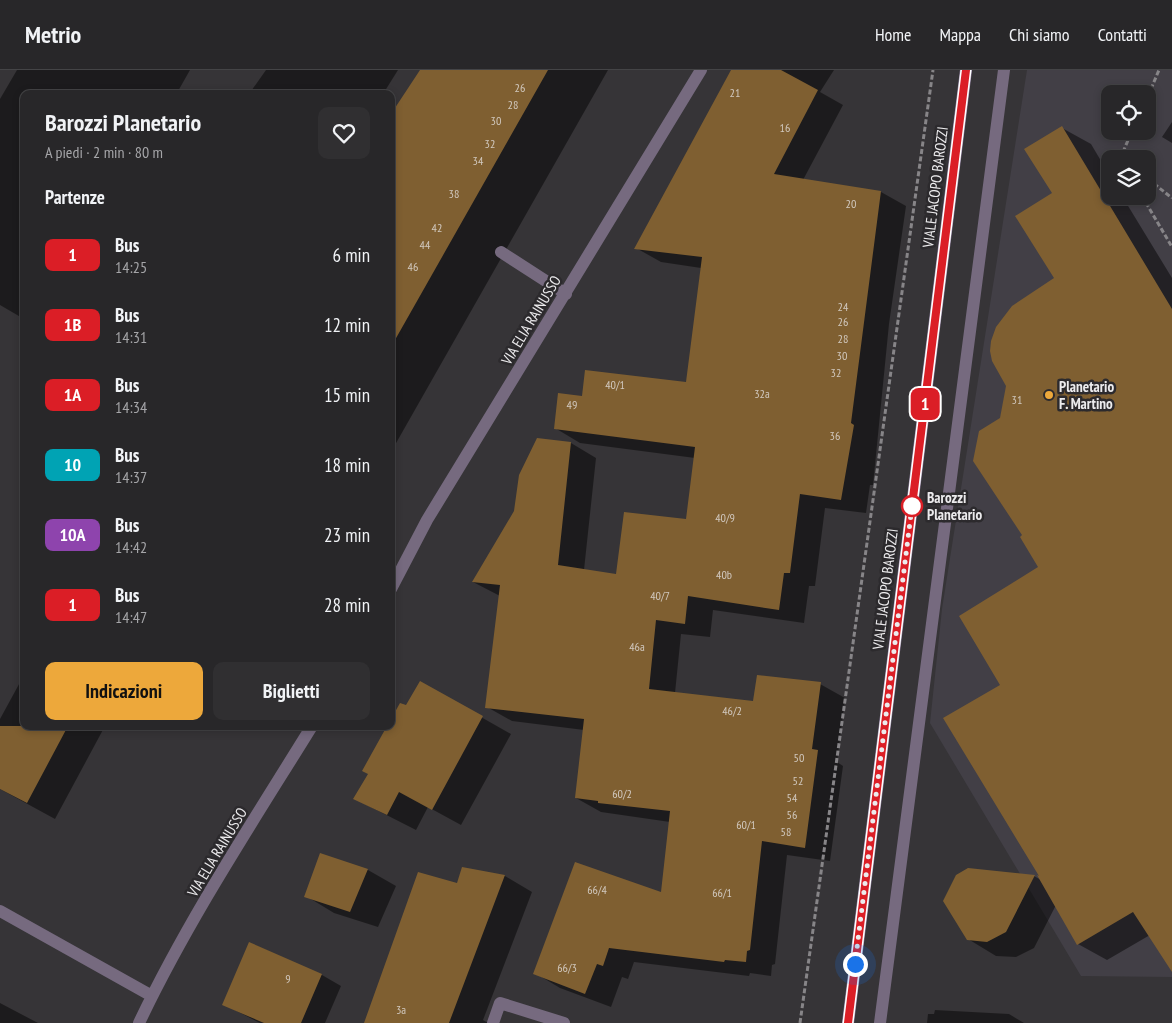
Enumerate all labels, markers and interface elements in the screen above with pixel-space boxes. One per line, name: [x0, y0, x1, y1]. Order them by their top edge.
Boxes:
text: Metrio: [25, 19, 81, 50]
text: Home: [875, 23, 912, 46]
text: Mappa: [940, 23, 981, 46]
text: Chi siamo: [1009, 23, 1070, 46]
text: Contatti: [1098, 23, 1147, 46]
house number: 26: [515, 80, 525, 95]
house number: 21: [730, 85, 740, 100]
map controls: [1101, 85, 1156, 205]
button: locate: [1101, 85, 1156, 140]
house number: 28: [508, 97, 518, 112]
text: Barozzi Planetario: [45, 107, 201, 138]
button: heart: [318, 107, 370, 159]
house number: 30: [491, 113, 501, 128]
house number: 16: [780, 120, 790, 135]
street label: VIALE JACOPO BAROZZI: [918, 125, 952, 250]
house number: 32: [485, 136, 495, 151]
text: A piedi · 2 min · 80 m: [45, 142, 163, 162]
button: layers: [1101, 150, 1156, 205]
house number: 34: [473, 153, 484, 168]
text: Partenze: [45, 185, 105, 209]
house number: 38: [449, 186, 459, 201]
house number: 20: [846, 196, 856, 211]
house number: 42: [432, 220, 442, 235]
text: Bus: [115, 233, 139, 257]
house number: 44: [420, 237, 431, 252]
text: 1: [68, 243, 77, 266]
text: 6 min: [333, 243, 370, 267]
text: 14:25: [115, 257, 147, 277]
house number: 46: [408, 259, 418, 274]
street label: VIA ELIA RAINUSSO: [496, 272, 565, 369]
house number: 24: [838, 299, 849, 314]
text: Bus: [115, 303, 139, 327]
text: 1B: [64, 313, 81, 336]
text: 12 min: [324, 313, 370, 337]
house number: 26: [838, 314, 848, 329]
text: 14:31: [115, 327, 147, 347]
house number: 28: [838, 331, 848, 346]
house number: 30: [837, 348, 847, 363]
house number: 32: [831, 365, 841, 380]
text: Bus: [115, 373, 139, 397]
house number: 40/1: [605, 377, 625, 392]
place label: Planetario F. Martino: [1059, 377, 1114, 413]
text: 1A: [64, 383, 81, 406]
text: 15 min: [324, 383, 370, 407]
house number: 32a: [754, 386, 770, 401]
line badge: 1: [909, 388, 941, 420]
marker: Planetario F. Martino: [1043, 389, 1055, 401]
text: 1: [921, 392, 929, 415]
house number: 31: [1012, 392, 1022, 407]
text: 14:34: [115, 397, 147, 417]
house number: 49: [567, 397, 577, 412]
house number: 36: [830, 428, 840, 443]
text: Bus: [115, 443, 139, 467]
text: 10: [64, 453, 81, 476]
text: 18 min: [324, 453, 370, 477]
text: 14:37: [115, 467, 147, 487]
place label: Barozzi Planetario: [927, 488, 982, 524]
marker: Barozzi Planetario: [901, 495, 923, 517]
house number: 40/9: [715, 510, 735, 525]
text: Bus: [115, 513, 139, 537]
text: 10A: [59, 523, 86, 546]
text: 23 min: [324, 523, 370, 547]
street label: VIALE JACOPO BAROZZI: [868, 527, 902, 652]
text: 14:42: [115, 537, 147, 557]
house number: 40b: [716, 567, 732, 582]
text: Bus: [115, 583, 139, 607]
house number: 40/7: [650, 588, 670, 603]
text: 1: [68, 593, 77, 616]
text: 28 min: [324, 593, 370, 617]
text: 14:47: [115, 607, 147, 627]
house number: 46a: [629, 639, 645, 654]
button: Indicazioni: [45, 662, 203, 720]
button: Biglietti: [213, 662, 370, 720]
house number: 46/2: [722, 703, 742, 718]
house number: 50: [794, 750, 804, 765]
house number: 52: [793, 773, 803, 788]
house number: 60/2: [612, 786, 632, 801]
house number: 54: [787, 790, 798, 805]
street label: VIA ELIA RAINUSSO: [182, 804, 251, 901]
house number: 56: [787, 807, 797, 822]
house number: 60/1: [736, 817, 756, 832]
house number: 58: [781, 824, 791, 839]
house number: 66/4: [587, 882, 607, 897]
house number: 66/1: [712, 885, 732, 900]
your location: [843, 952, 868, 977]
house number: 66/3: [557, 960, 577, 975]
house number: 9: [285, 971, 291, 986]
house number: 3a: [396, 1002, 406, 1017]

